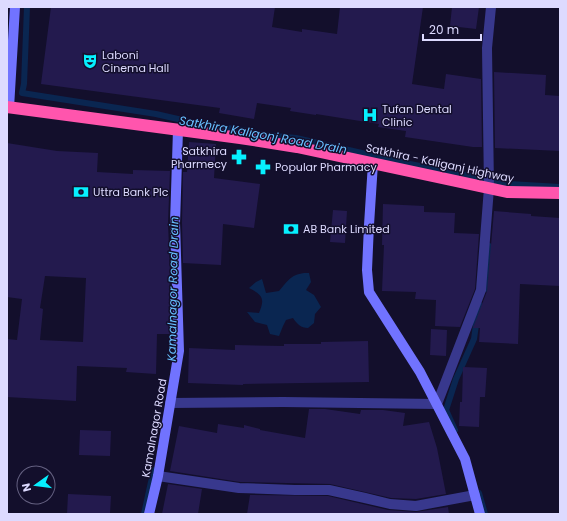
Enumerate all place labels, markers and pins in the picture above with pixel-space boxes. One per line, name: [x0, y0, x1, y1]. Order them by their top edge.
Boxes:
place label: Laboni Cinema Hall: [102, 47, 169, 76]
theatre icon: Laboni Cinema Hall: [81, 52, 99, 70]
place label: Tufan Dental Clinic: [382, 101, 452, 130]
hospital icon: Tufan Dental Clinic: [361, 106, 379, 124]
place label: Satkhira Pharmecy: [171, 143, 228, 172]
pharmacy icon: Satkhira Pharmecy: [230, 148, 248, 166]
pharmacy icon: Popular Pharmacy: [254, 158, 272, 176]
place label: Popular Pharmacy: [275, 159, 377, 175]
bank icon: Uttra Bank Plc: [72, 183, 90, 201]
place label: Uttra Bank Plc: [93, 184, 169, 200]
bank icon: AB Bank Limited: [282, 220, 300, 238]
place label: AB Bank Limited: [303, 221, 390, 237]

